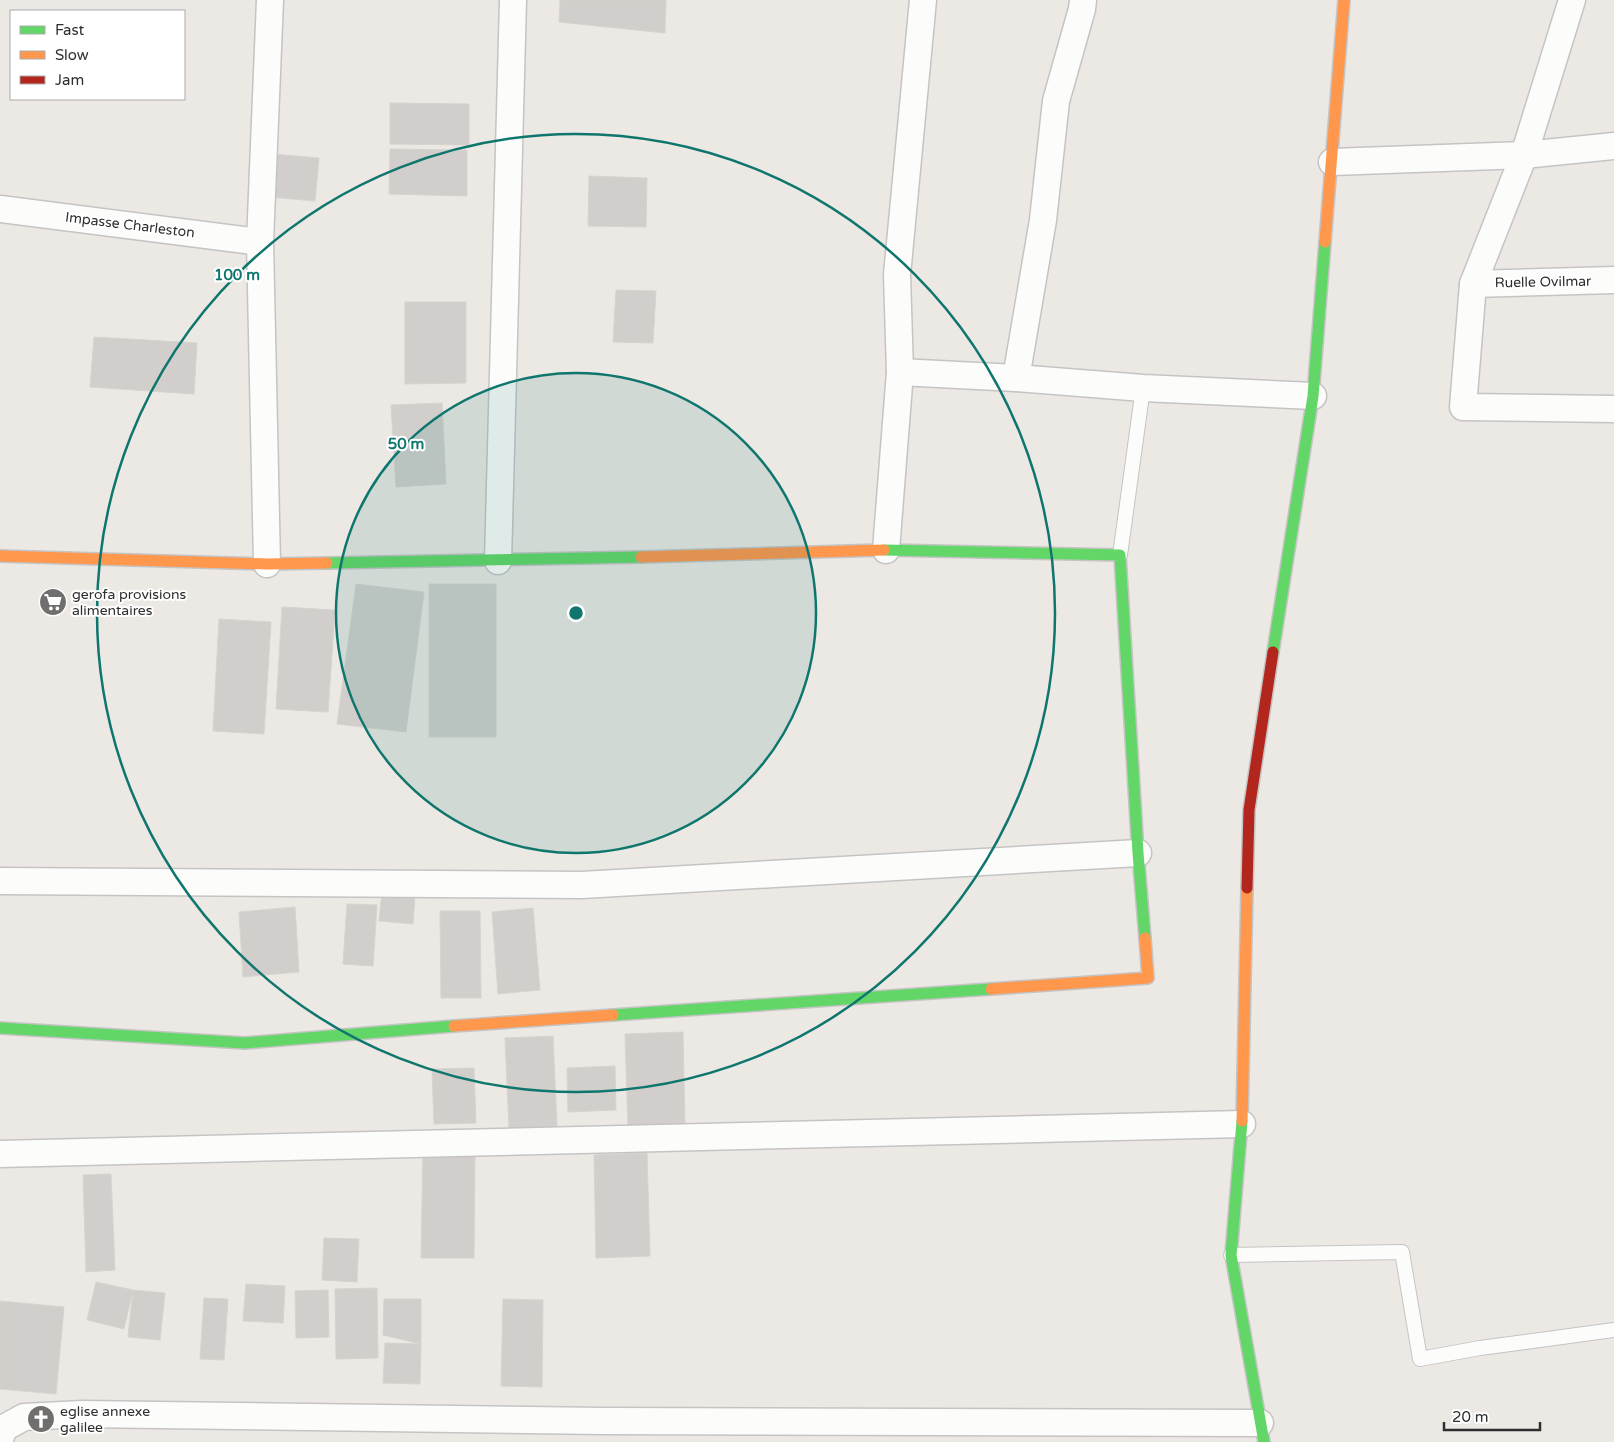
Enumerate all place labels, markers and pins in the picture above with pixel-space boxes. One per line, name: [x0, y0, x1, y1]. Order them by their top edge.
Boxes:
place label: gerofa provisions alimentaires: [72, 586, 187, 619]
supermarket icon: gerofa provisions alimentaires: [38, 587, 68, 617]
centre of rings: [567, 604, 585, 622]
place label: eglise annexe galilee: [60, 1403, 150, 1436]
church icon: eglise annexe galilee: [26, 1404, 56, 1434]

